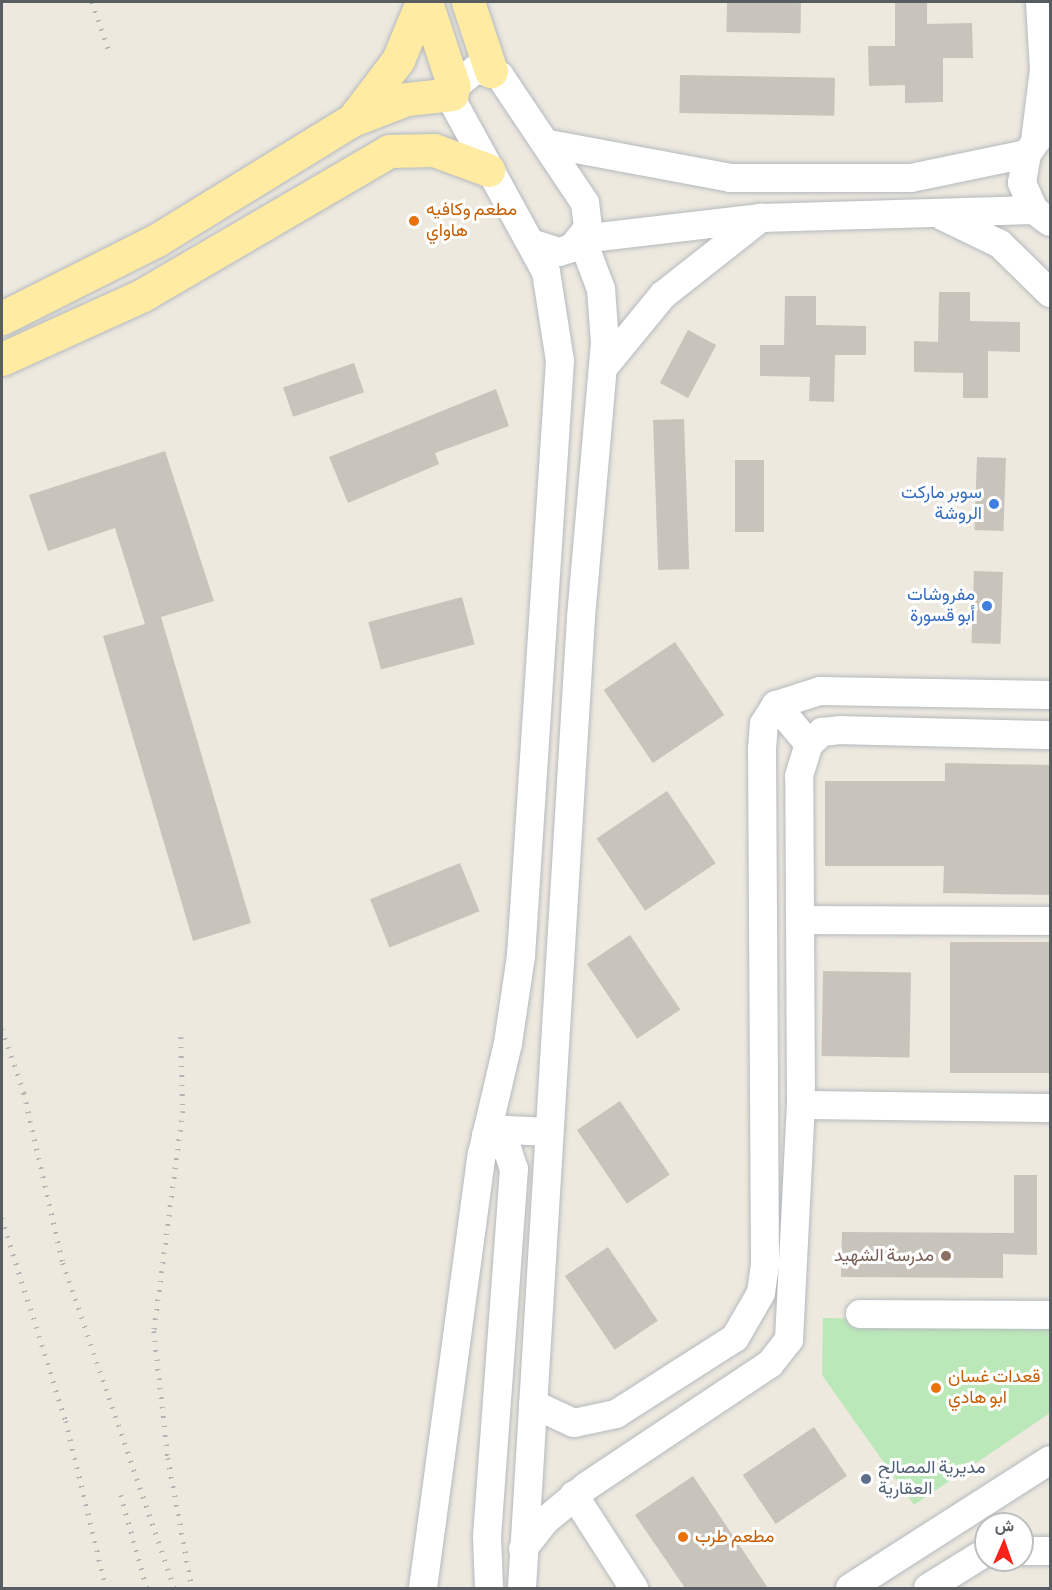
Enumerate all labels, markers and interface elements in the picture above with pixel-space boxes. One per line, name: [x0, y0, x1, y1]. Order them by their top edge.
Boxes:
place label: مطعم وكافيه هاواي: [426, 200, 517, 242]
marker: مطعم وكافيه هاواي: [407, 214, 421, 228]
place label: سوبر ماركت الروشة: [901, 483, 982, 526]
marker: سوبر ماركت الروشة: [987, 497, 1001, 511]
place label: مفروشات أبو قسورة: [907, 585, 975, 628]
marker: مفروشات أبو قسورة: [980, 599, 994, 613]
place label: مدرسة الشهيد: [834, 1245, 934, 1267]
marker: مدرسة الشهيد: [939, 1249, 953, 1263]
place label: قعدات غسان ابو هادي: [948, 1367, 1040, 1410]
marker: قعدات غسان ابو هادي: [929, 1381, 943, 1395]
place label: مديرية المصالح العقارية: [878, 1458, 986, 1500]
marker: مديرية المصالح العقارية: [859, 1472, 873, 1486]
north arrow: [974, 1512, 1034, 1572]
text: ش: [995, 1518, 1014, 1534]
place label: مطعم طرب: [695, 1526, 774, 1548]
marker: مطعم طرب: [676, 1530, 690, 1544]

